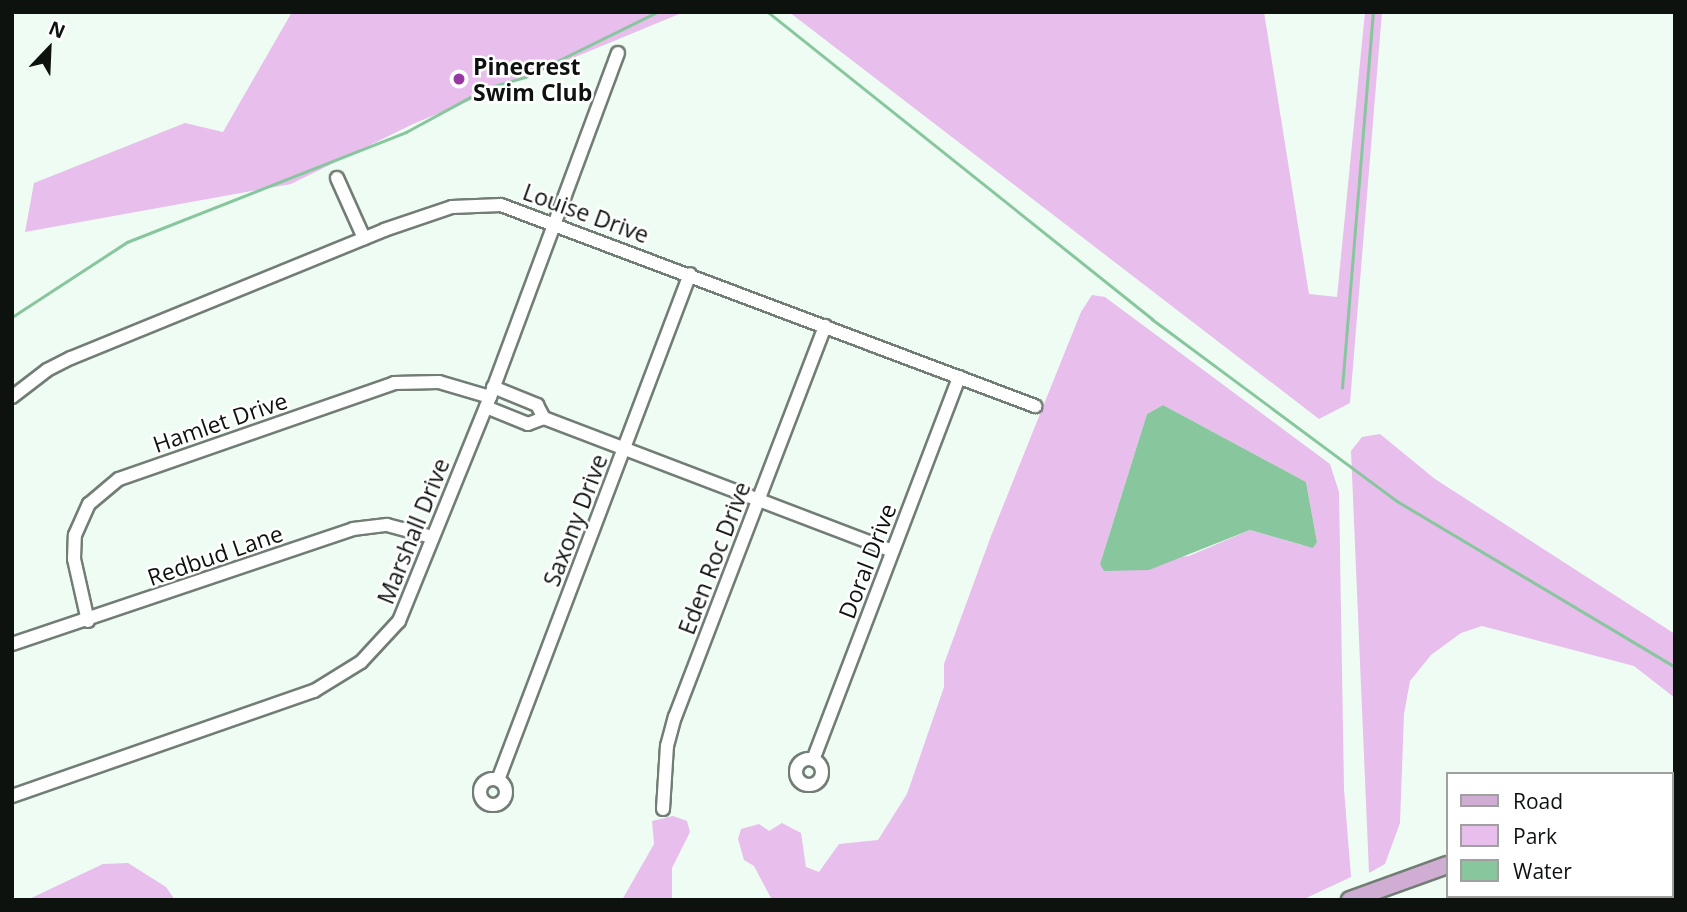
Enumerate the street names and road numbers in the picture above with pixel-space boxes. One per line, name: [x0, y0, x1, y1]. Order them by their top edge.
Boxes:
street label: Louise Drive: [519, 177, 653, 249]
street label: Hamlet Drive: [149, 386, 291, 458]
street label: Saxony Drive: [537, 450, 613, 590]
street label: Marshall Drive: [371, 454, 455, 608]
street label: Eden Roc Drive: [672, 478, 756, 638]
street label: Doral Drive: [832, 500, 902, 622]
street label: Redbud Lane: [144, 519, 286, 591]

